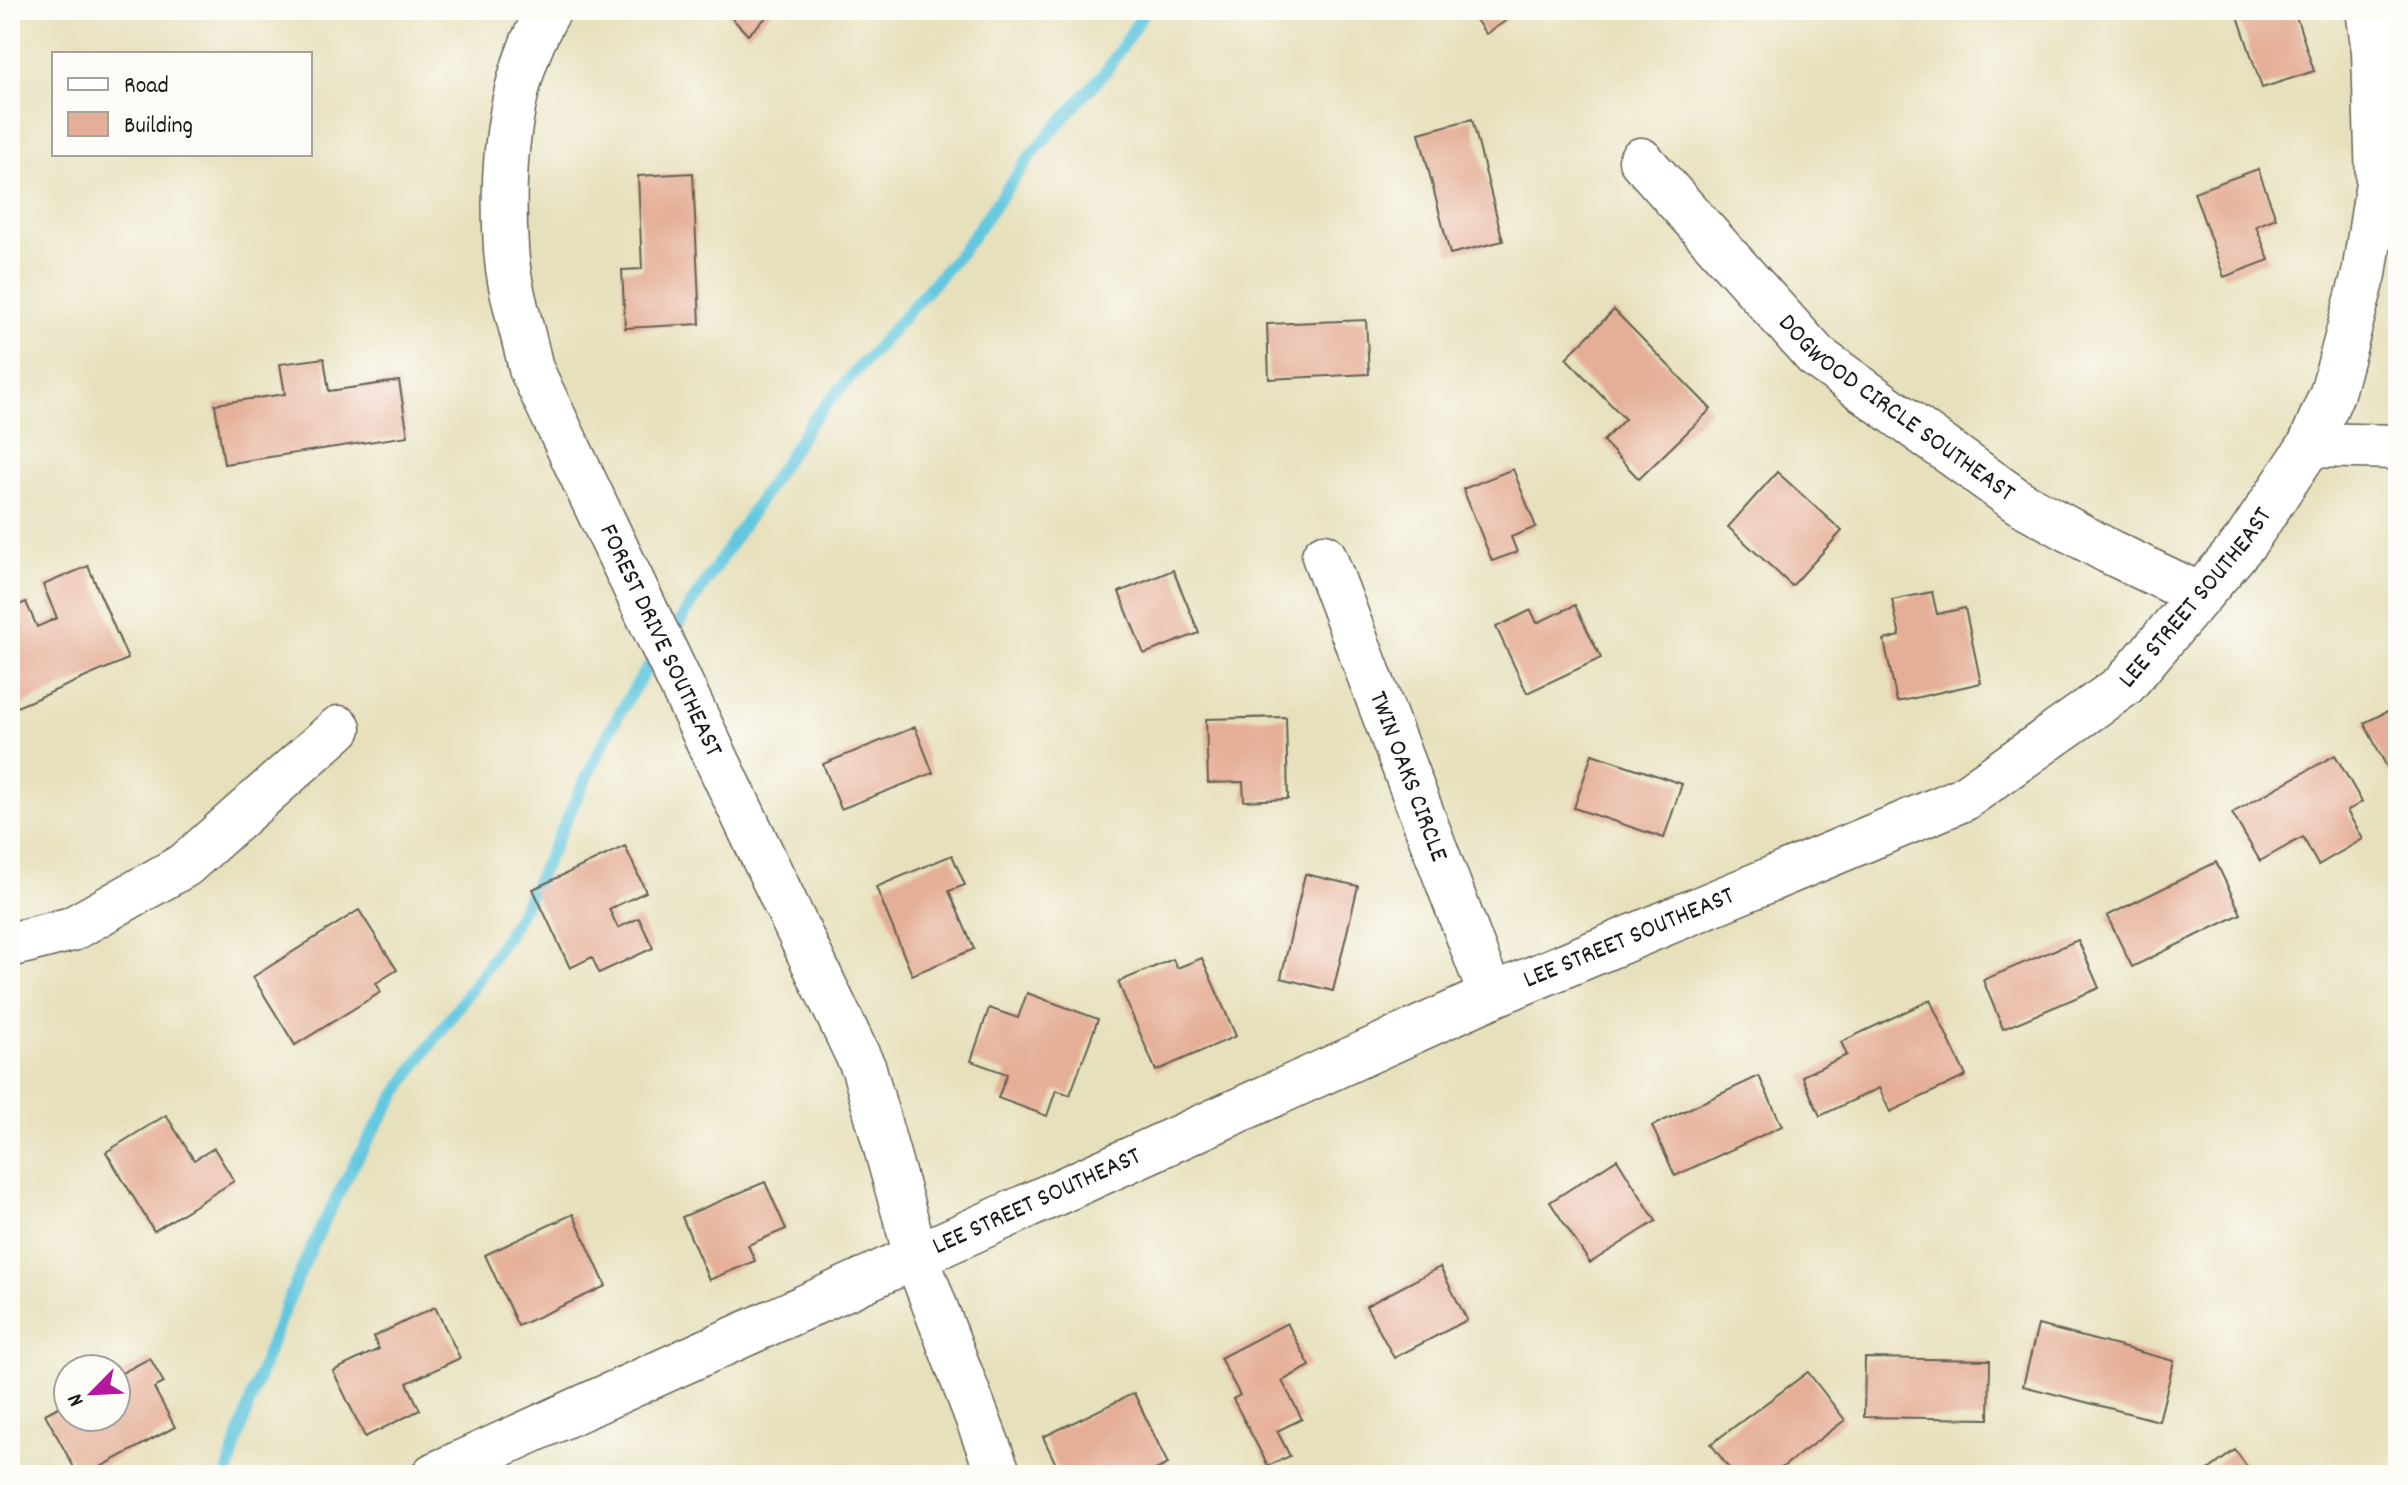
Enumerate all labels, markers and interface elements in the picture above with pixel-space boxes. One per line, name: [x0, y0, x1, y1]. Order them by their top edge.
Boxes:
legend: [52, 52, 312, 156]
text: Road: [124, 70, 169, 104]
text: Building: [124, 110, 193, 144]
street label: DOGWOOD CIRCLE SOUTHEAST: [1769, 306, 2023, 512]
street label: LEE STREET SOUTHEAST: [2110, 500, 2282, 697]
street label: FOREST DRIVE SOUTHEAST: [589, 518, 732, 764]
street label: TWIN OAKS CIRCLE: [1359, 686, 1457, 867]
street label: LEE STREET SOUTHEAST: [1518, 878, 1741, 999]
street label: LEE STREET SOUTHEAST: [927, 1138, 1148, 1265]
north arrow: [52, 1353, 132, 1433]
text: N: [61, 1388, 93, 1411]

